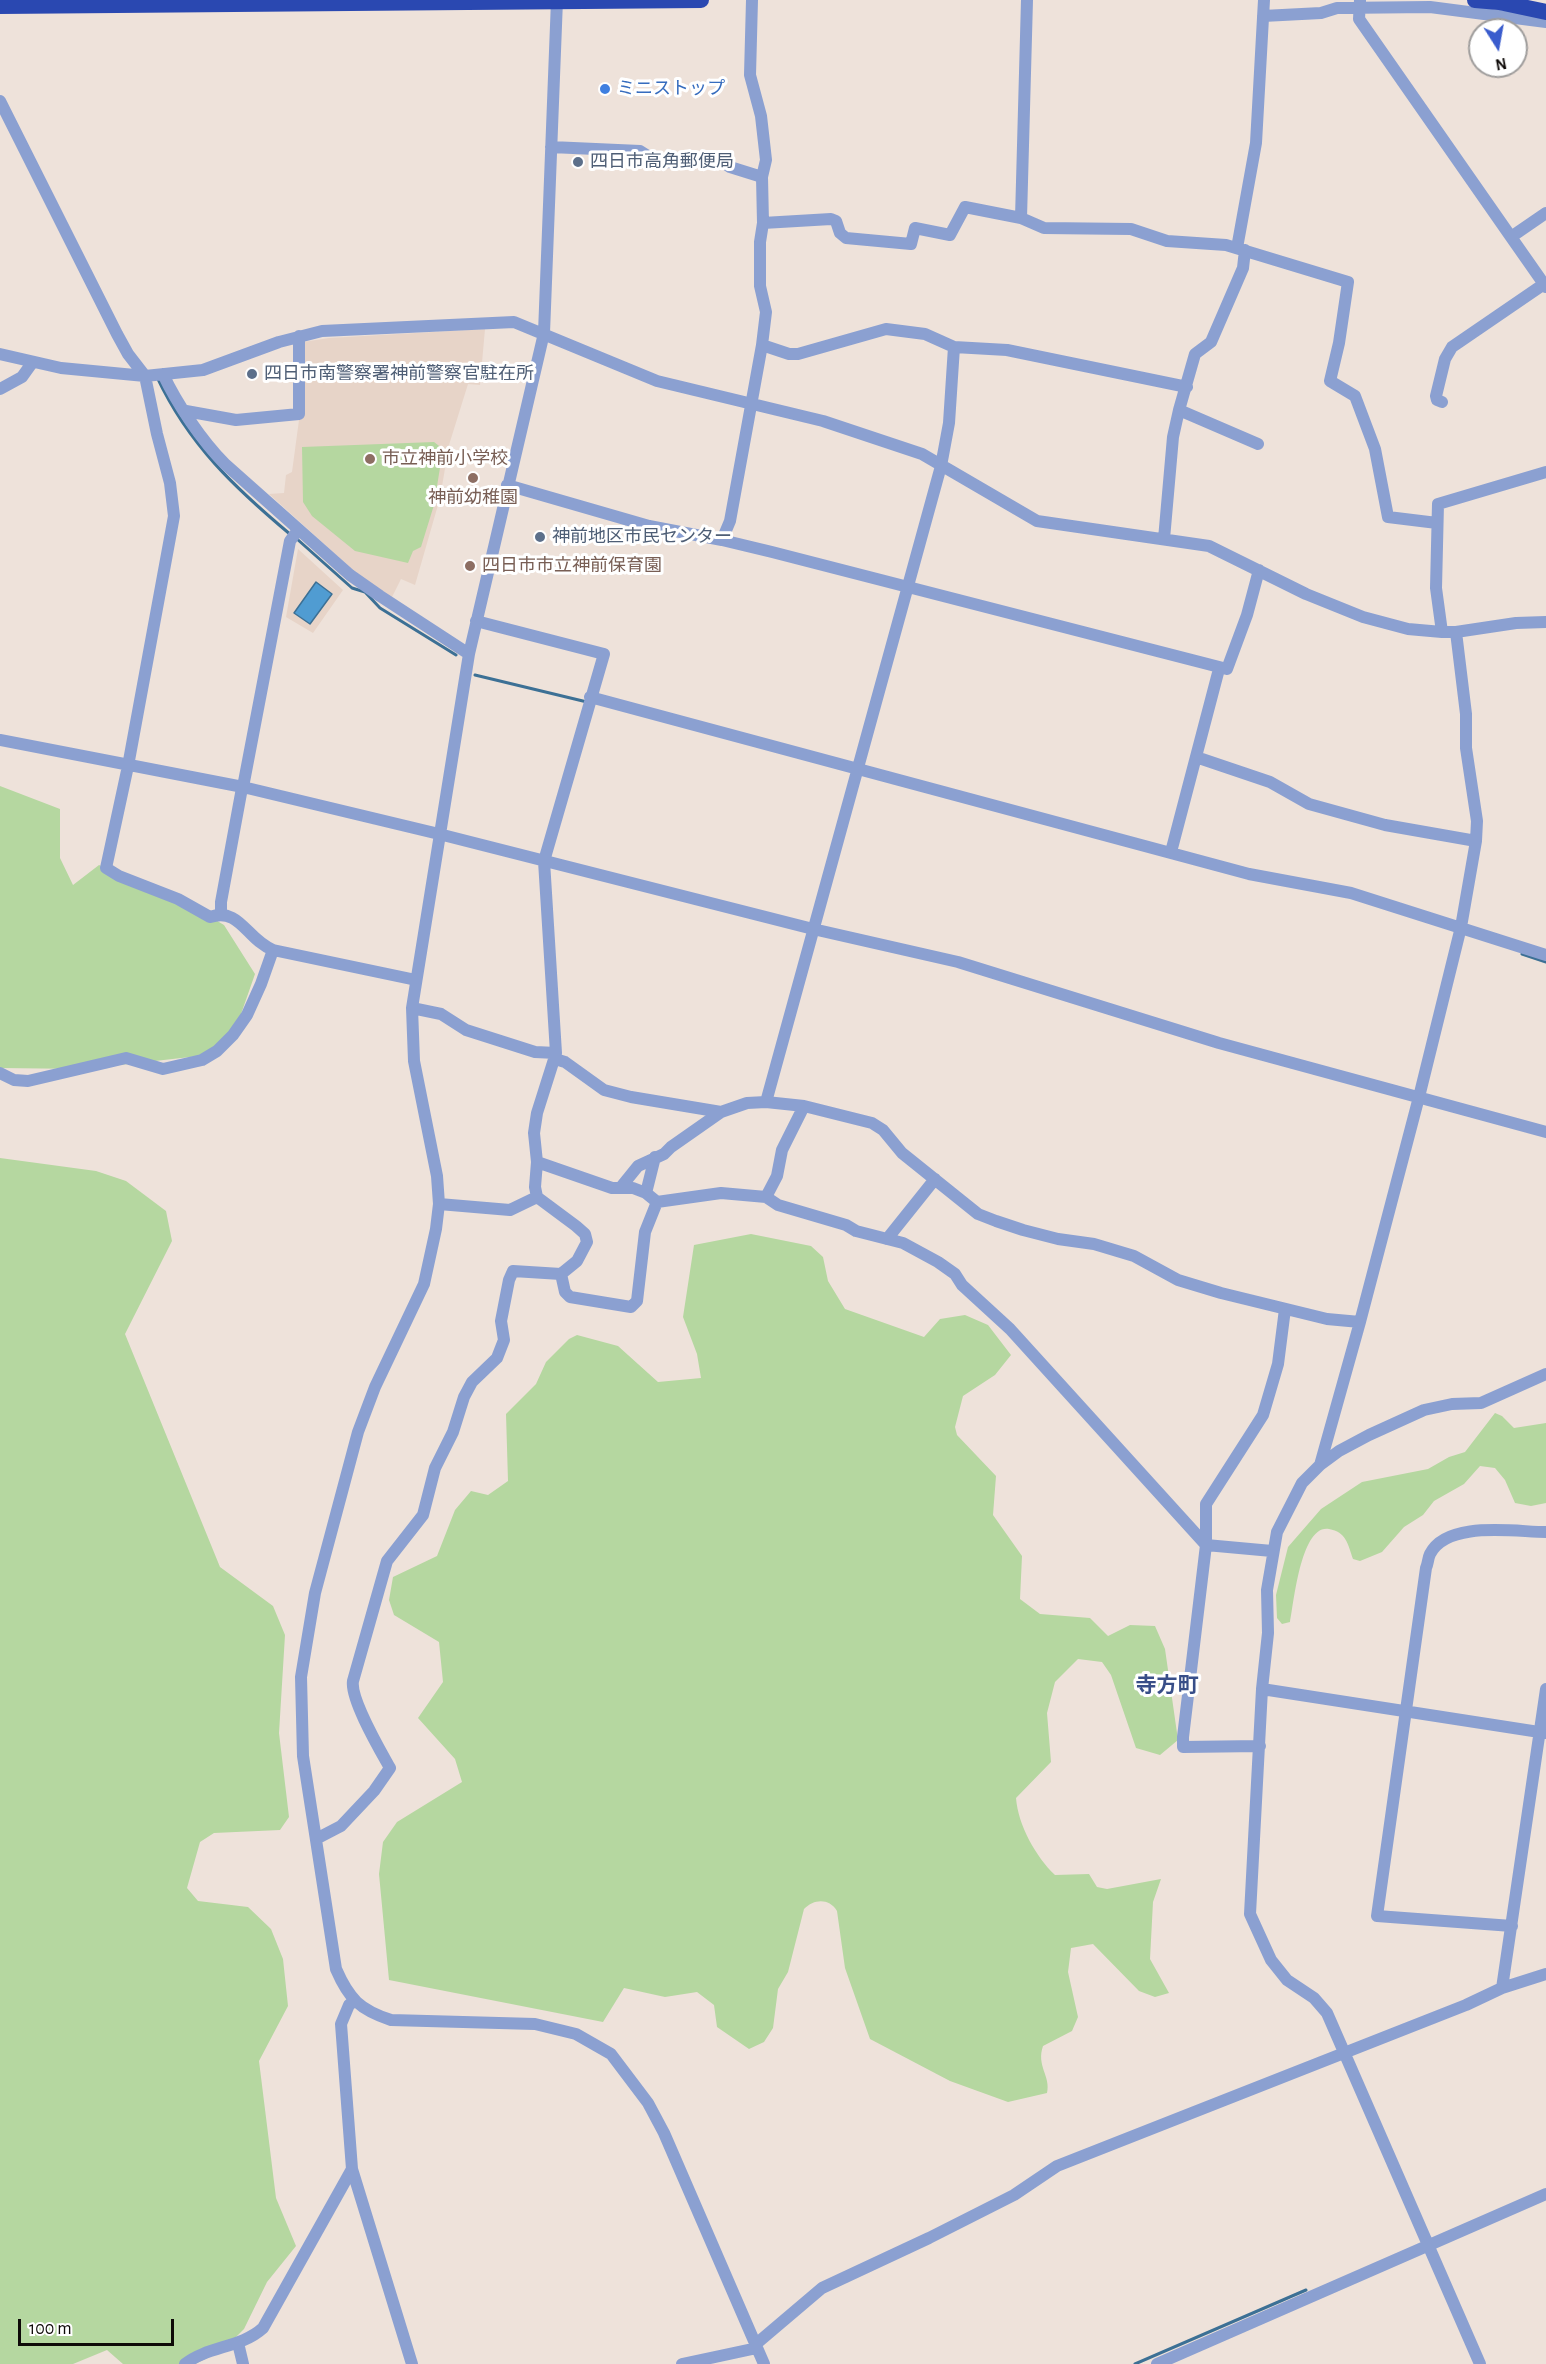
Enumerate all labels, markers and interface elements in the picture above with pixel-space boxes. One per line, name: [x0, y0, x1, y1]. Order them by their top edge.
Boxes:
north arrow: [1468, 18, 1528, 78]
text: N: [1494, 55, 1508, 73]
place label: ミニストップ: [617, 78, 725, 100]
marker: ミニストップ: [598, 82, 612, 96]
place label: 四日市高角郵便局: [590, 151, 734, 173]
marker: 四日市高角郵便局: [571, 155, 585, 169]
place label: 四日市南警察署神前警察官駐在所: [264, 363, 534, 385]
marker: 四日市南警察署神前警察官駐在所: [245, 367, 259, 381]
place label: 市立神前小学校: [382, 448, 508, 470]
marker: 市立神前小学校: [363, 452, 377, 466]
marker: 神前幼稚園: [466, 471, 480, 485]
place label: 神前幼稚園: [428, 487, 518, 509]
place label: 神前地区市民センター: [552, 526, 732, 548]
marker: 神前地区市民センター: [533, 530, 547, 544]
place label: 四日市市立神前保育園: [482, 555, 662, 577]
marker: 四日市市立神前保育園: [463, 559, 477, 573]
district label: 寺方町: [1136, 1673, 1198, 1699]
scale bar: [21, 2307, 177, 2345]
text: 100 m: [29, 2320, 72, 2338]

